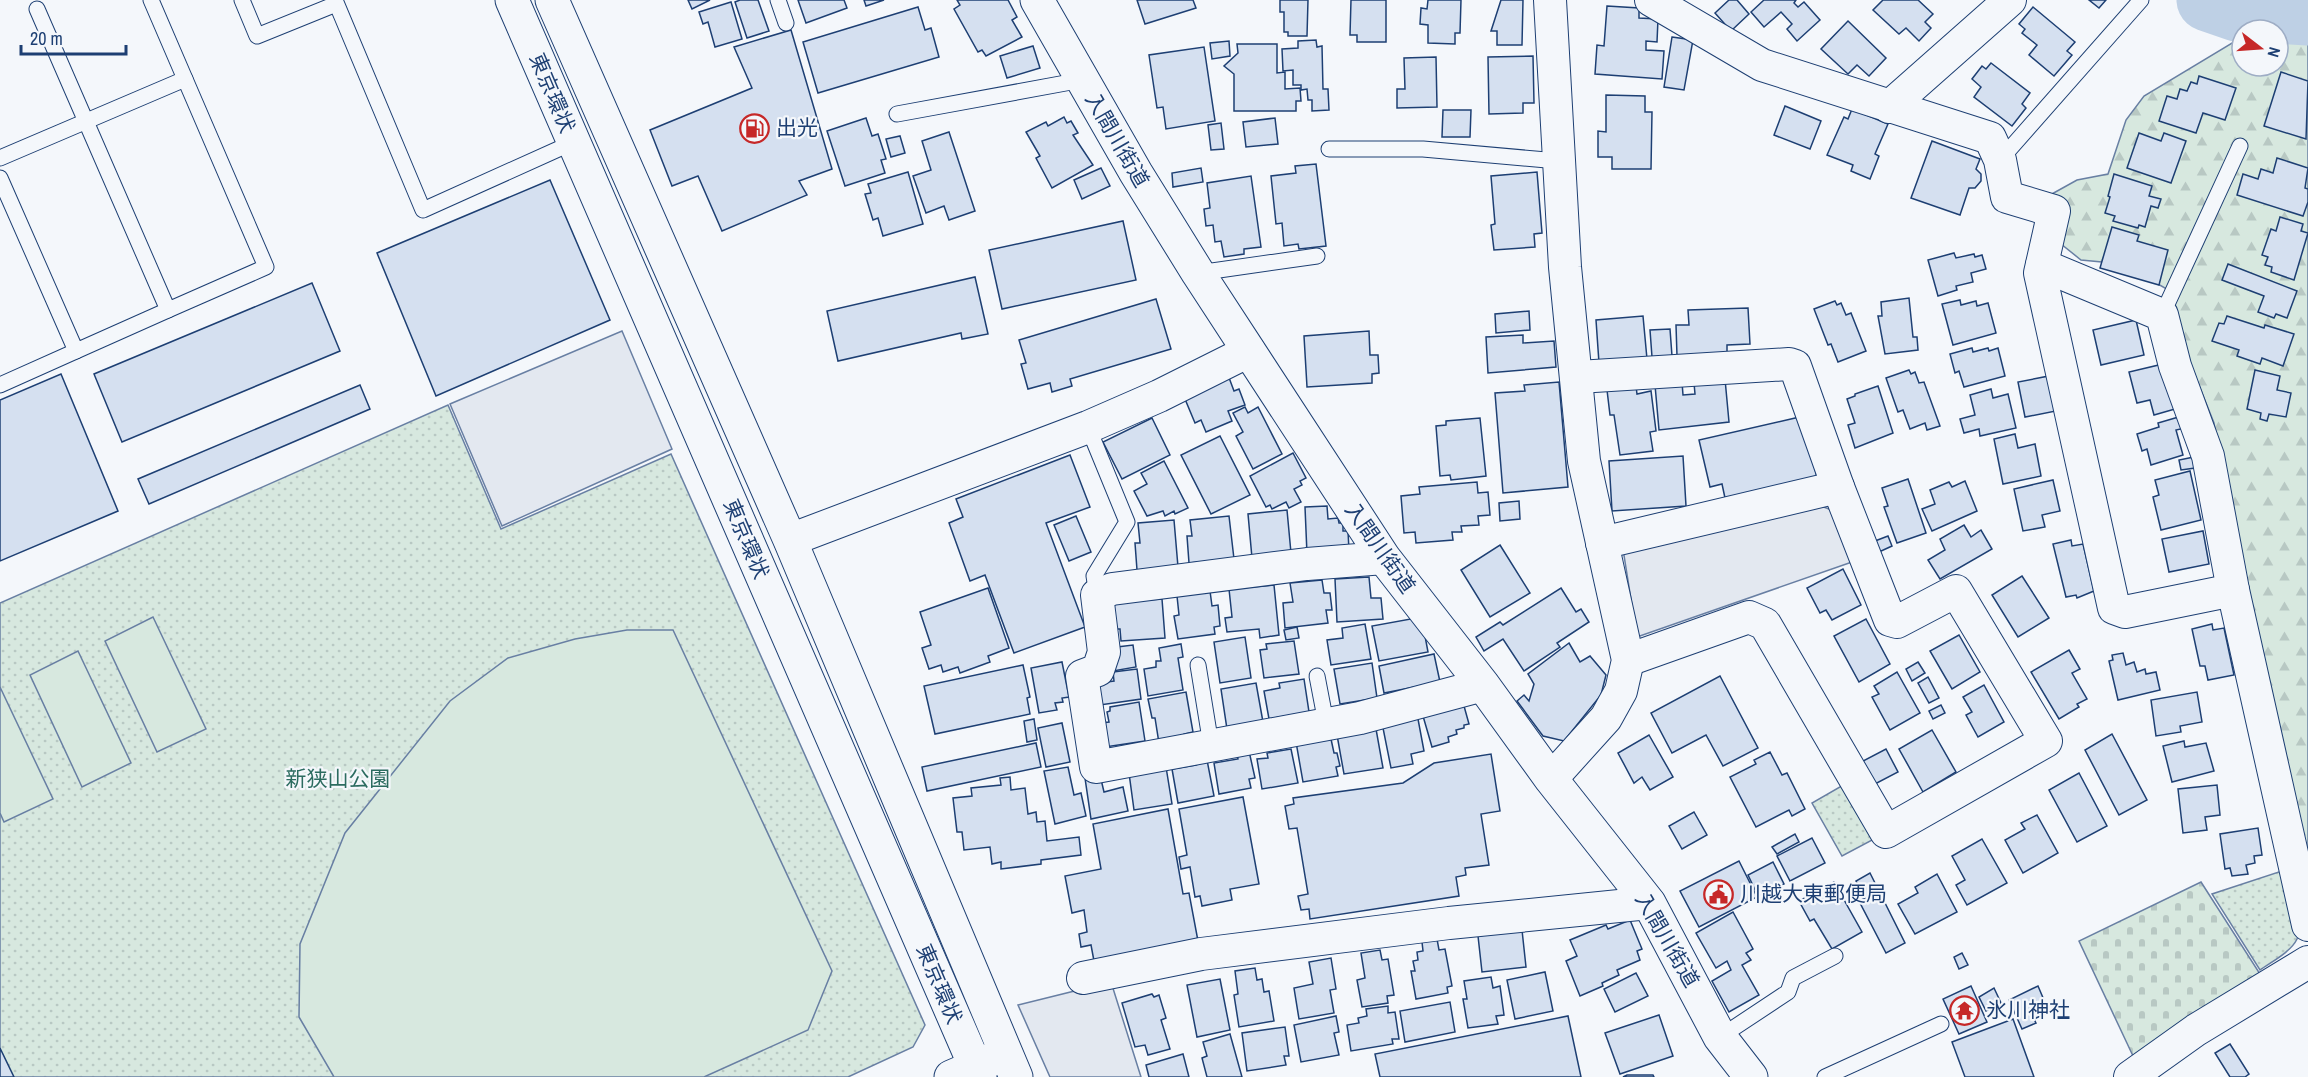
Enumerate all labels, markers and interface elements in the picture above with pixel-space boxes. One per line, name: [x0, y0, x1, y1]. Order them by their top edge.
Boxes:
scale bar: [21, 18, 126, 56]
north arrow: [2230, 18, 2290, 78]
text: 20 m: [30, 26, 63, 51]
text: N: [2262, 45, 2286, 60]
street label: 東京環状: [523, 48, 582, 137]
street label: 入間川街道: [1079, 87, 1156, 192]
fuel station icon: 出光: [739, 112, 771, 144]
place label: 出光: [776, 113, 818, 142]
street label: 東京環状: [717, 494, 776, 583]
street label: 入間川街道: [1338, 496, 1422, 599]
park label: 新狭山公園: [286, 764, 391, 793]
public building icon: 川越大東郵便局: [1703, 878, 1735, 910]
place label: 川越大東郵便局: [1740, 879, 1887, 908]
street label: 入間川街道: [1629, 887, 1706, 992]
street label: 東京環状: [910, 939, 969, 1028]
temple icon: 氷川神社: [1949, 994, 1981, 1026]
place label: 氷川神社: [1986, 995, 2070, 1024]

